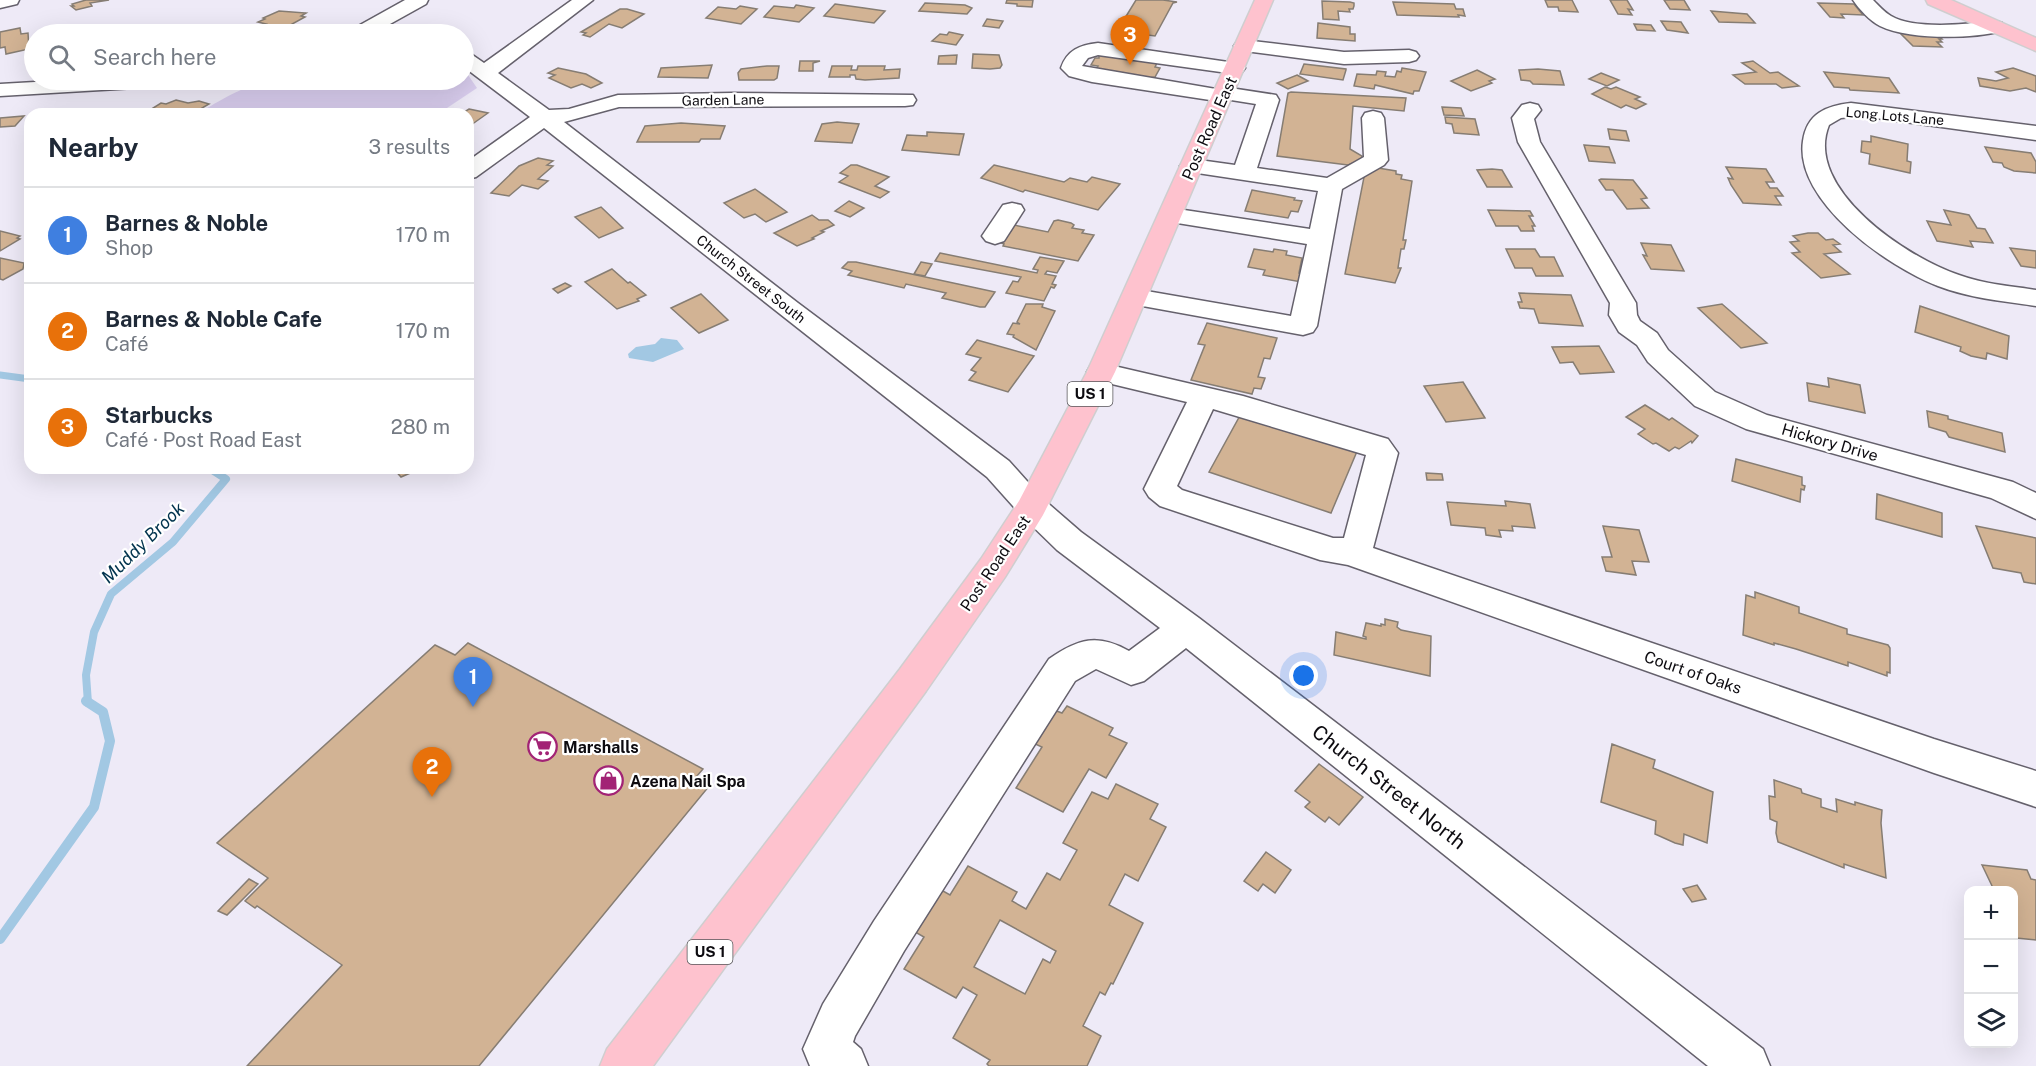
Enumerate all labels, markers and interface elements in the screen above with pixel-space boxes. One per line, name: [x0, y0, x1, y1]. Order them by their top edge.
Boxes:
pin: 3: [1110, 16, 1150, 65]
search box: [24, 24, 474, 90]
icon: search: [45, 41, 78, 74]
text: Search here: [93, 44, 217, 70]
street label: Post Road East: [1178, 73, 1241, 183]
street label: Garden Lane: [681, 91, 765, 109]
street label: Long Lots Lane: [1845, 104, 1945, 128]
text: Nearby: [48, 132, 138, 163]
text: 3 results: [369, 135, 450, 159]
text: Barnes & Noble: [105, 210, 268, 236]
text: 1: [63, 223, 72, 247]
text: 170 m: [396, 223, 450, 247]
street label: Church Street South: [693, 232, 809, 326]
text: Shop: [105, 236, 153, 260]
text: Barnes & Noble Cafe: [105, 306, 322, 332]
text: 2: [61, 319, 74, 343]
text: 170 m: [396, 319, 450, 343]
text: Café: [105, 332, 148, 356]
road number: US 1: [1068, 382, 1112, 406]
text: Starbucks: [105, 402, 213, 428]
text: 3: [61, 415, 74, 439]
text: 280 m: [391, 415, 450, 439]
street label: Hickory Drive: [1779, 420, 1880, 465]
text: Café · Post Road East: [105, 428, 302, 452]
water label: Muddy Brook: [97, 498, 189, 587]
street label: Post Road East: [956, 512, 1034, 615]
street label: Court of Oaks: [1642, 647, 1744, 698]
pin: 1: [454, 658, 492, 707]
your location: [1289, 661, 1318, 690]
street label: Church Street North: [1307, 720, 1471, 854]
supermarket icon: Marshalls: [526, 731, 558, 763]
place label: Marshalls: [563, 738, 639, 757]
pin: 2: [412, 748, 452, 797]
shop icon: Azena Nail Spa: [593, 765, 625, 797]
place label: Azena Nail Spa: [630, 772, 745, 791]
map controls: [1964, 886, 2018, 1048]
button: +: [1964, 886, 2018, 940]
road number: US 1: [688, 940, 732, 964]
button: −: [1964, 940, 2018, 994]
button: layers: [1964, 994, 2018, 1048]

